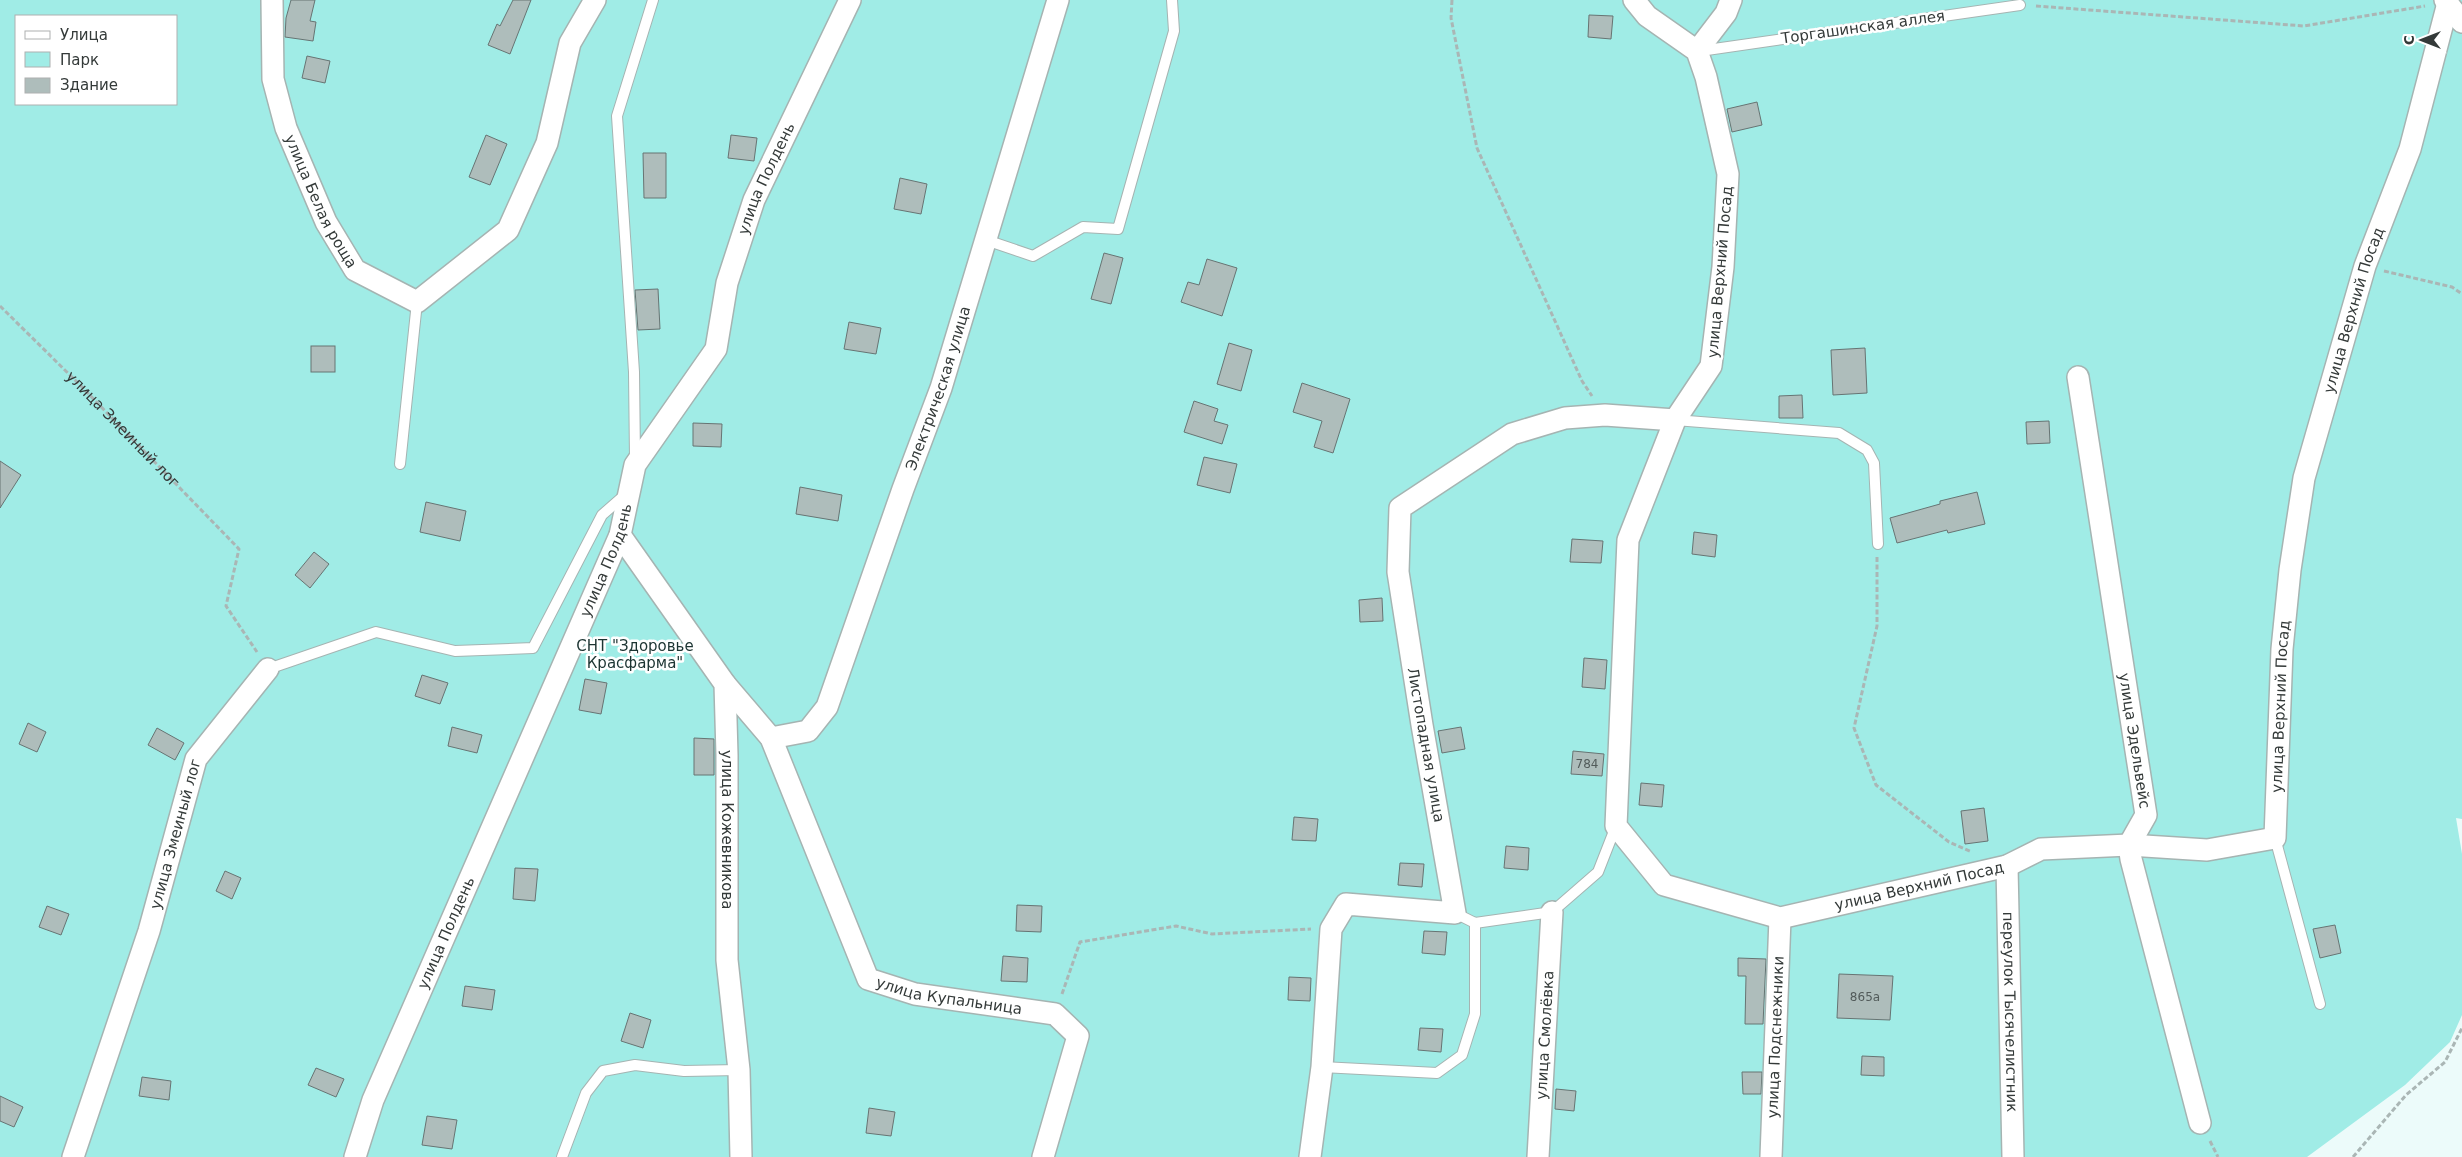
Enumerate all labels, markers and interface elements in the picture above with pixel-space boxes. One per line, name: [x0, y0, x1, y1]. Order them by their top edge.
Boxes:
street label: Торгашинская аллея: [1779, 7, 1946, 48]
legend: [15, 15, 178, 105]
north arrow: [2397, 15, 2447, 65]
text: Улица: [60, 26, 108, 44]
text: С: [2401, 35, 2417, 45]
text: Парк: [60, 51, 99, 69]
text: Здание: [60, 76, 118, 94]
street label: улица Полдень: [734, 120, 799, 237]
street label: улица Белая роща: [281, 132, 361, 272]
street label: улица Верхний Посад: [1704, 185, 1736, 359]
street label: улица Верхний Посад: [2320, 225, 2388, 395]
street label: Электрическая улица: [902, 304, 974, 473]
street label: улица Змеиный лог: [62, 367, 183, 491]
street label: улица Полдень: [576, 502, 636, 620]
street label: улица Верхний Посад: [2268, 619, 2294, 793]
park label: СНТ "Здоровье Красфарма": [576, 637, 694, 672]
street label: Листопадная улица: [1404, 666, 1448, 824]
street label: улица Эдельвейс: [2115, 672, 2154, 810]
street label: улица Кожевникова: [718, 750, 736, 910]
street label: улица Змеиный лог: [146, 757, 205, 911]
house number: 784: [1576, 757, 1598, 771]
street label: улица Верхний Посад: [1833, 858, 2005, 914]
street label: улица Полдень: [414, 874, 478, 992]
street label: переулок Тысячелистник: [1999, 911, 2021, 1112]
street label: улица Подснежники: [1763, 956, 1788, 1119]
street label: улица Смолёвка: [1532, 970, 1558, 1100]
street label: улица Купальница: [874, 973, 1023, 1018]
house number: 865а: [1850, 990, 1880, 1004]

